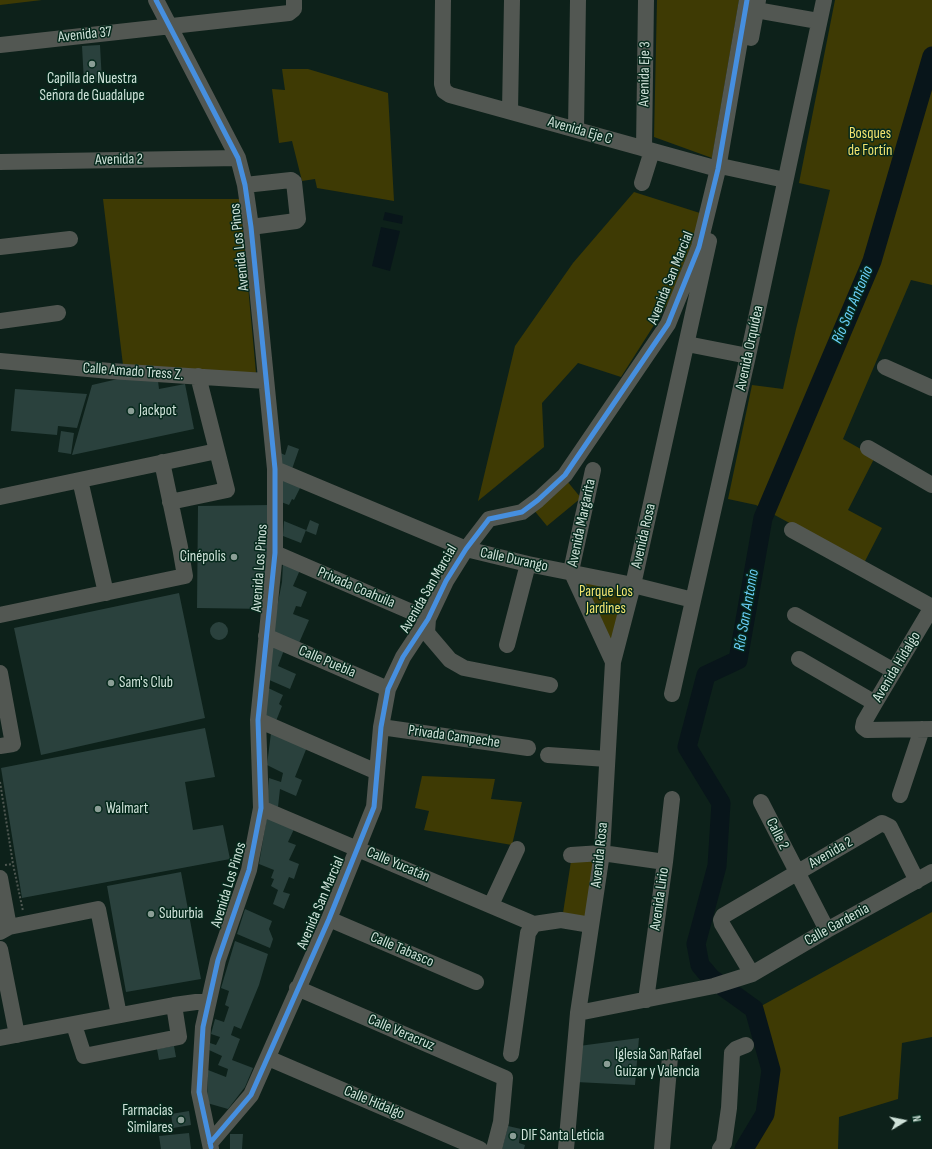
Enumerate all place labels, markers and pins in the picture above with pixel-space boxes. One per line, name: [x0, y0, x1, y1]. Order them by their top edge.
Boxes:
marker: Capilla de Nuestra Señora de Guadalupe: [87, 59, 97, 69]
place label: Capilla de Nuestra Señora de Guadalupe: [40, 70, 144, 105]
place label: Jackpot: [139, 402, 177, 420]
marker: Jackpot: [126, 406, 136, 416]
place label: Cinépolis: [180, 548, 226, 566]
marker: Cinépolis: [229, 552, 239, 562]
place label: Sam's Club: [119, 674, 173, 692]
marker: Sam's Club: [106, 678, 116, 688]
place label: Walmart: [106, 800, 148, 818]
marker: Walmart: [93, 804, 103, 814]
place label: Suburbia: [159, 905, 203, 923]
marker: Suburbia: [146, 909, 156, 919]
place label: Iglesia San Rafael Guizar y Valencia: [615, 1046, 701, 1081]
marker: Iglesia San Rafael Guizar y Valencia: [602, 1059, 612, 1069]
place label: Farmacias Similares: [122, 1102, 173, 1137]
marker: Farmacias Similares: [176, 1115, 186, 1125]
place label: DIF Santa Leticia: [521, 1127, 604, 1145]
marker: DIF Santa Leticia: [508, 1131, 518, 1141]

